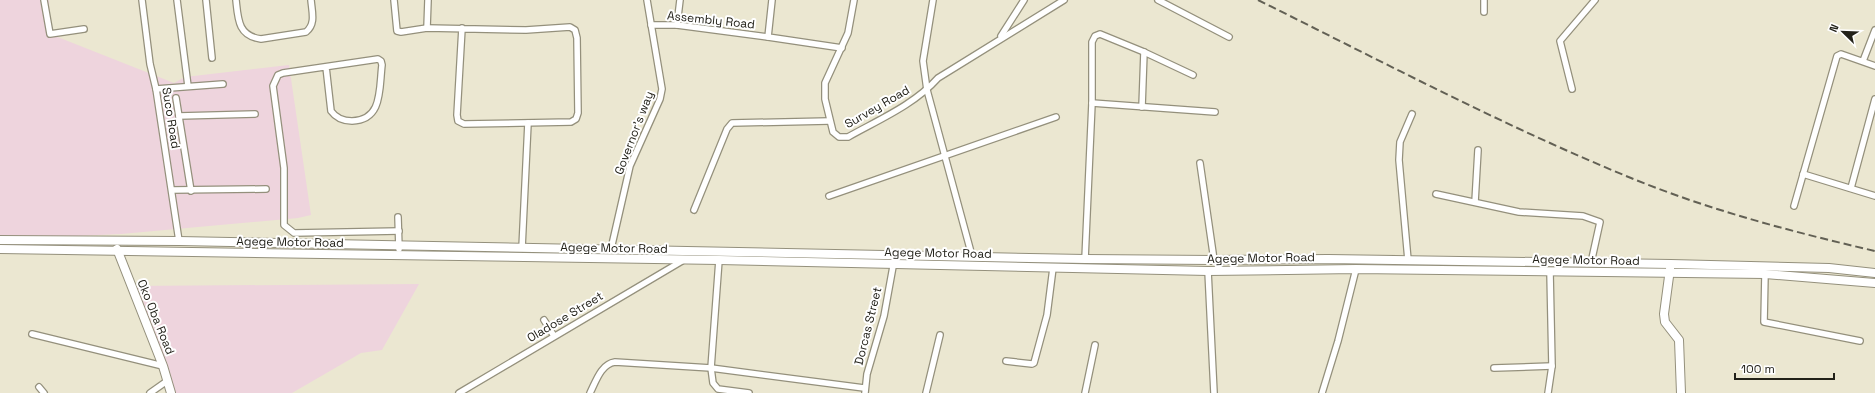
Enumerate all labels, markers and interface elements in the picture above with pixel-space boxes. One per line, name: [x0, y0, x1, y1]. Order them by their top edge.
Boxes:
street label: Assembly Road: [666, 7, 756, 33]
north arrow: [1823, 12, 1863, 52]
text: N: [1826, 22, 1842, 34]
street label: Survey Road: [842, 82, 912, 132]
street label: Suco Road: [158, 86, 184, 150]
street label: Governor's way: [611, 89, 657, 177]
street label: Agege Motor Road: [236, 233, 344, 251]
street label: Agege Motor Road: [560, 239, 668, 257]
street label: Agege Motor Road: [884, 244, 992, 262]
street label: Agege Motor Road: [1207, 249, 1315, 267]
street label: Agege Motor Road: [1532, 251, 1640, 269]
street label: Oko Oba Road: [134, 277, 178, 357]
street label: Dorcas Street: [851, 285, 885, 367]
street label: Oladose Street: [524, 288, 606, 346]
scale bar: [1735, 355, 1834, 381]
text: 100 m: [1741, 361, 1775, 377]

